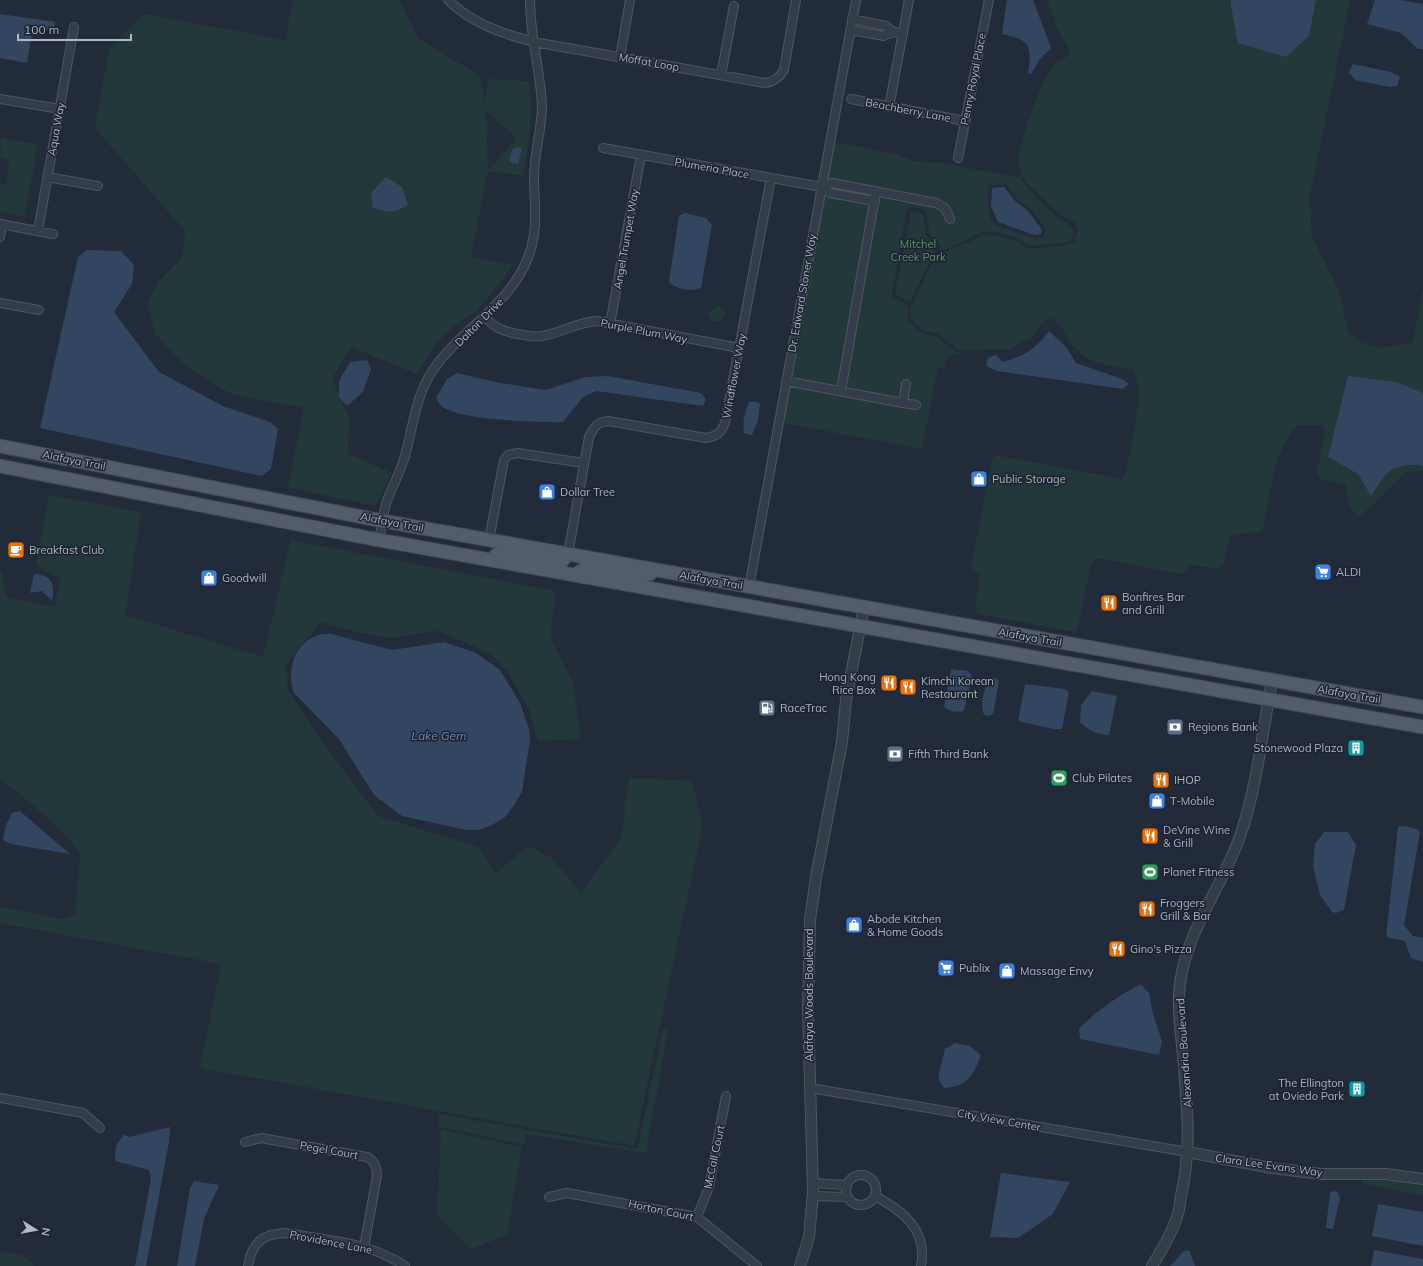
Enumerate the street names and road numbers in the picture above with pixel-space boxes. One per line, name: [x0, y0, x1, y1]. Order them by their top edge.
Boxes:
street label: Penny Royal Place: [957, 32, 989, 126]
street label: Moffat Loop: [618, 50, 681, 74]
street label: Beachberry Lane: [864, 95, 952, 125]
street label: Aqua Way: [44, 101, 68, 157]
street label: Plumeria Place: [674, 155, 750, 181]
street label: Angel Trumpet Way: [610, 188, 642, 290]
street label: Dr. Edward Stoner Way: [785, 233, 819, 353]
street label: Dalton Drive: [452, 295, 506, 349]
street label: Purple Plum Way: [599, 316, 689, 346]
street label: Windflower Way: [719, 332, 749, 420]
street label: Alafaya Trail: [41, 447, 107, 473]
street label: Alafaya Trail: [359, 509, 425, 535]
street label: Alafaya Trail: [678, 568, 744, 592]
street label: Alafaya Trail: [997, 625, 1063, 649]
street label: Alafaya Trail: [1316, 682, 1382, 706]
street label: Alafaya Woods Boulevard: [802, 928, 816, 1062]
street label: Alexandria Boulevard: [1173, 998, 1195, 1108]
street label: City View Center: [956, 1106, 1042, 1134]
street label: McCall Court: [700, 1124, 728, 1190]
street label: Pegel Court: [299, 1138, 359, 1162]
street label: Clara Lee Evans Way: [1214, 1151, 1324, 1179]
street label: Horton Court: [627, 1196, 695, 1224]
street label: Providence Lane: [288, 1227, 374, 1257]

